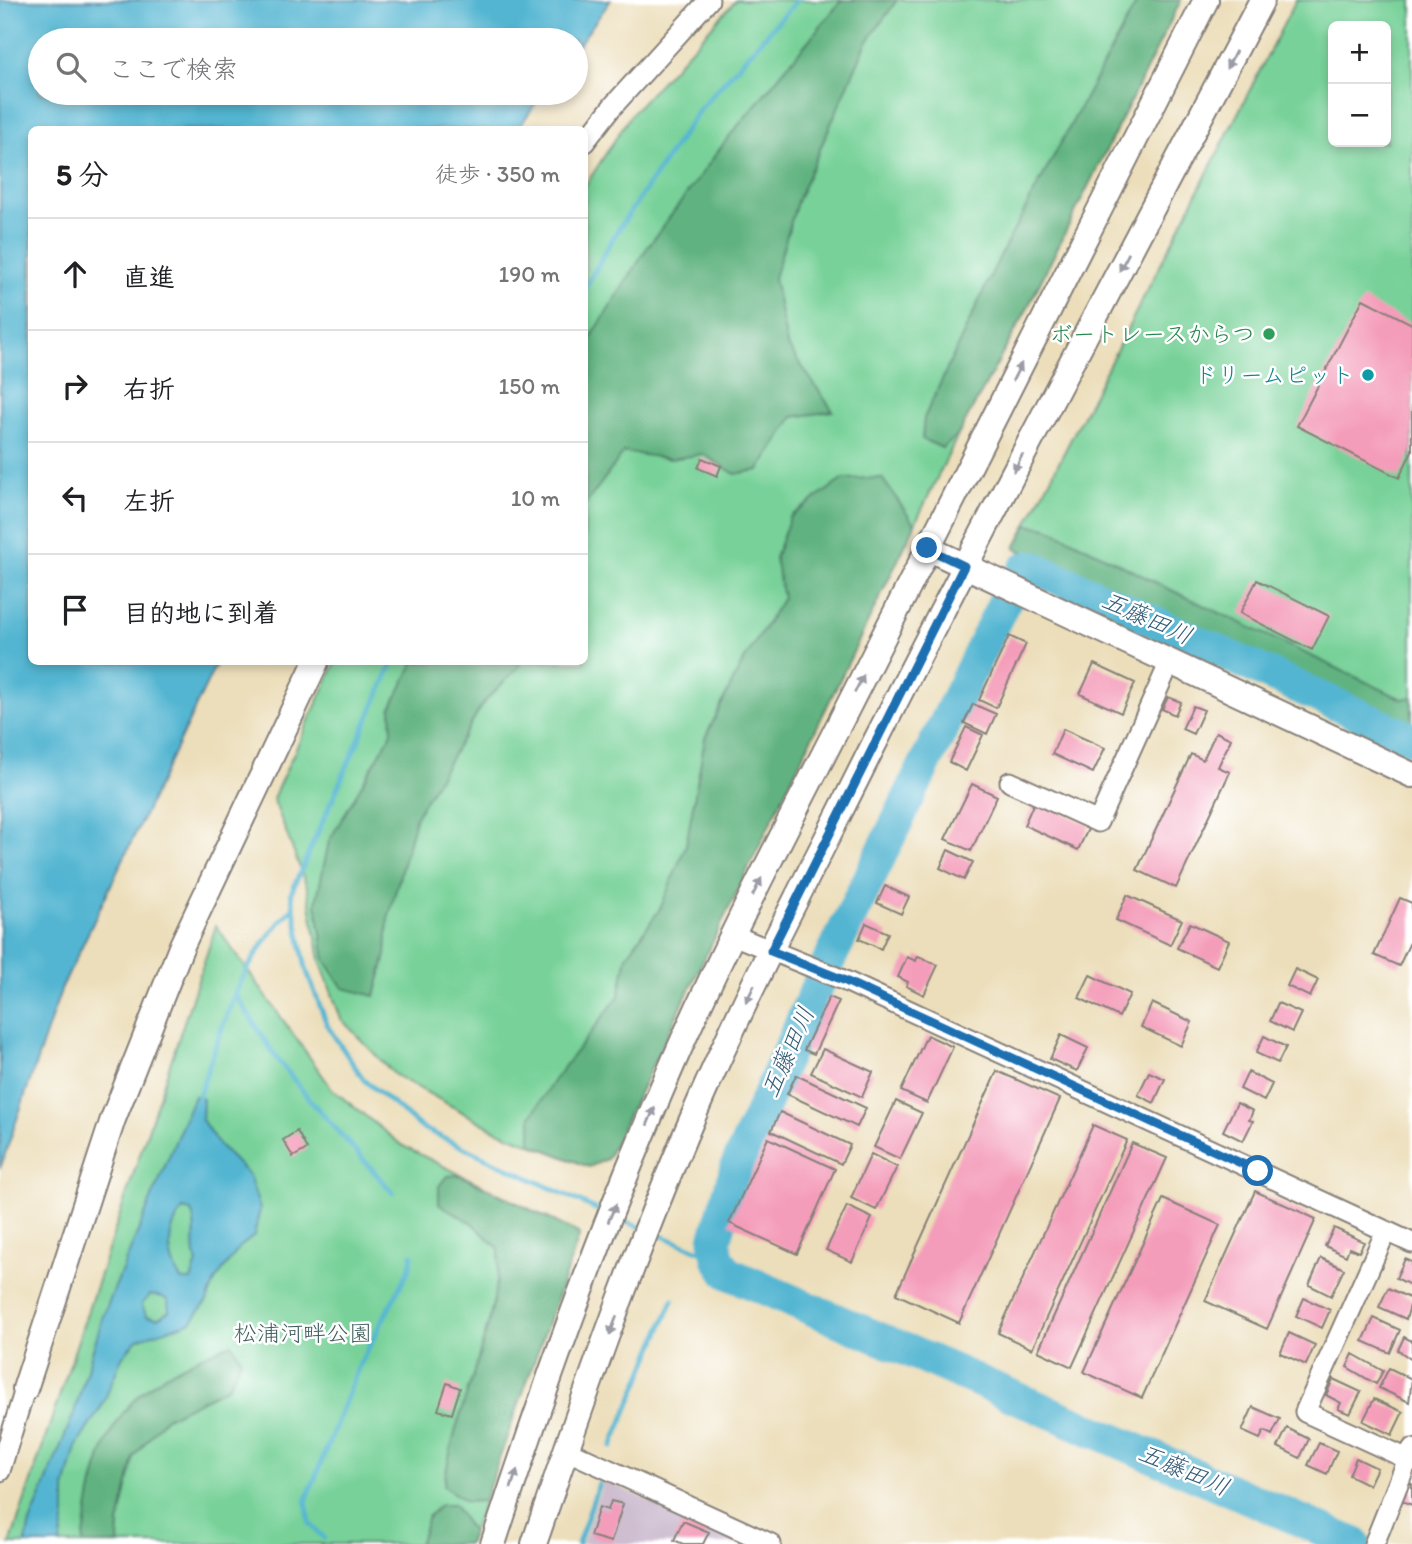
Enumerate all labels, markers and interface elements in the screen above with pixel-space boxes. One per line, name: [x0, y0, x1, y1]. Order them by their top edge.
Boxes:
map controls: [1328, 21, 1391, 147]
button: +: [1328, 21, 1391, 84]
search box: [28, 28, 588, 105]
icon: search: [52, 48, 90, 86]
one-way arrow: [1225, 51, 1237, 71]
text: ここで検索: [108, 53, 238, 85]
button: −: [1328, 84, 1391, 147]
text: 5 分: [56, 156, 109, 193]
text: 徒歩 · 350 m: [435, 160, 560, 188]
one-way arrow: [1119, 252, 1131, 272]
icon: ahead: [56, 255, 94, 293]
text: 190 m: [499, 260, 560, 288]
text: 直進: [123, 261, 175, 293]
place label: ボートレースからつ: [1049, 320, 1255, 348]
marker: ボートレースからつ: [1261, 326, 1277, 342]
place label: ドリームピット: [1194, 361, 1354, 389]
one-way arrow: [1011, 362, 1023, 382]
icon: right: [56, 367, 94, 405]
marker: ドリームピット: [1360, 367, 1376, 383]
text: 150 m: [499, 372, 560, 400]
text: 右折: [123, 373, 175, 405]
one-way arrow: [1013, 453, 1024, 473]
icon: left: [56, 479, 94, 517]
text: 10 m: [511, 484, 560, 512]
text: 左折: [123, 485, 175, 517]
route end: [911, 532, 942, 563]
water label: 五藤田川: [1097, 585, 1197, 650]
icon: arrive: [56, 591, 94, 629]
text: 目的地に到着: [123, 597, 279, 629]
one-way arrow: [853, 674, 864, 694]
one-way arrow: [751, 877, 762, 897]
one-way arrow: [744, 984, 756, 1004]
water label: 五藤田川: [755, 1002, 820, 1102]
one-way arrow: [646, 1105, 657, 1126]
route start: [1242, 1155, 1273, 1186]
one-way arrow: [606, 1202, 617, 1223]
one-way arrow: [607, 1316, 618, 1337]
park label: 松浦河畔公園: [234, 1319, 372, 1347]
water label: 五藤田川: [1134, 1437, 1234, 1502]
one-way arrow: [509, 1468, 520, 1489]

